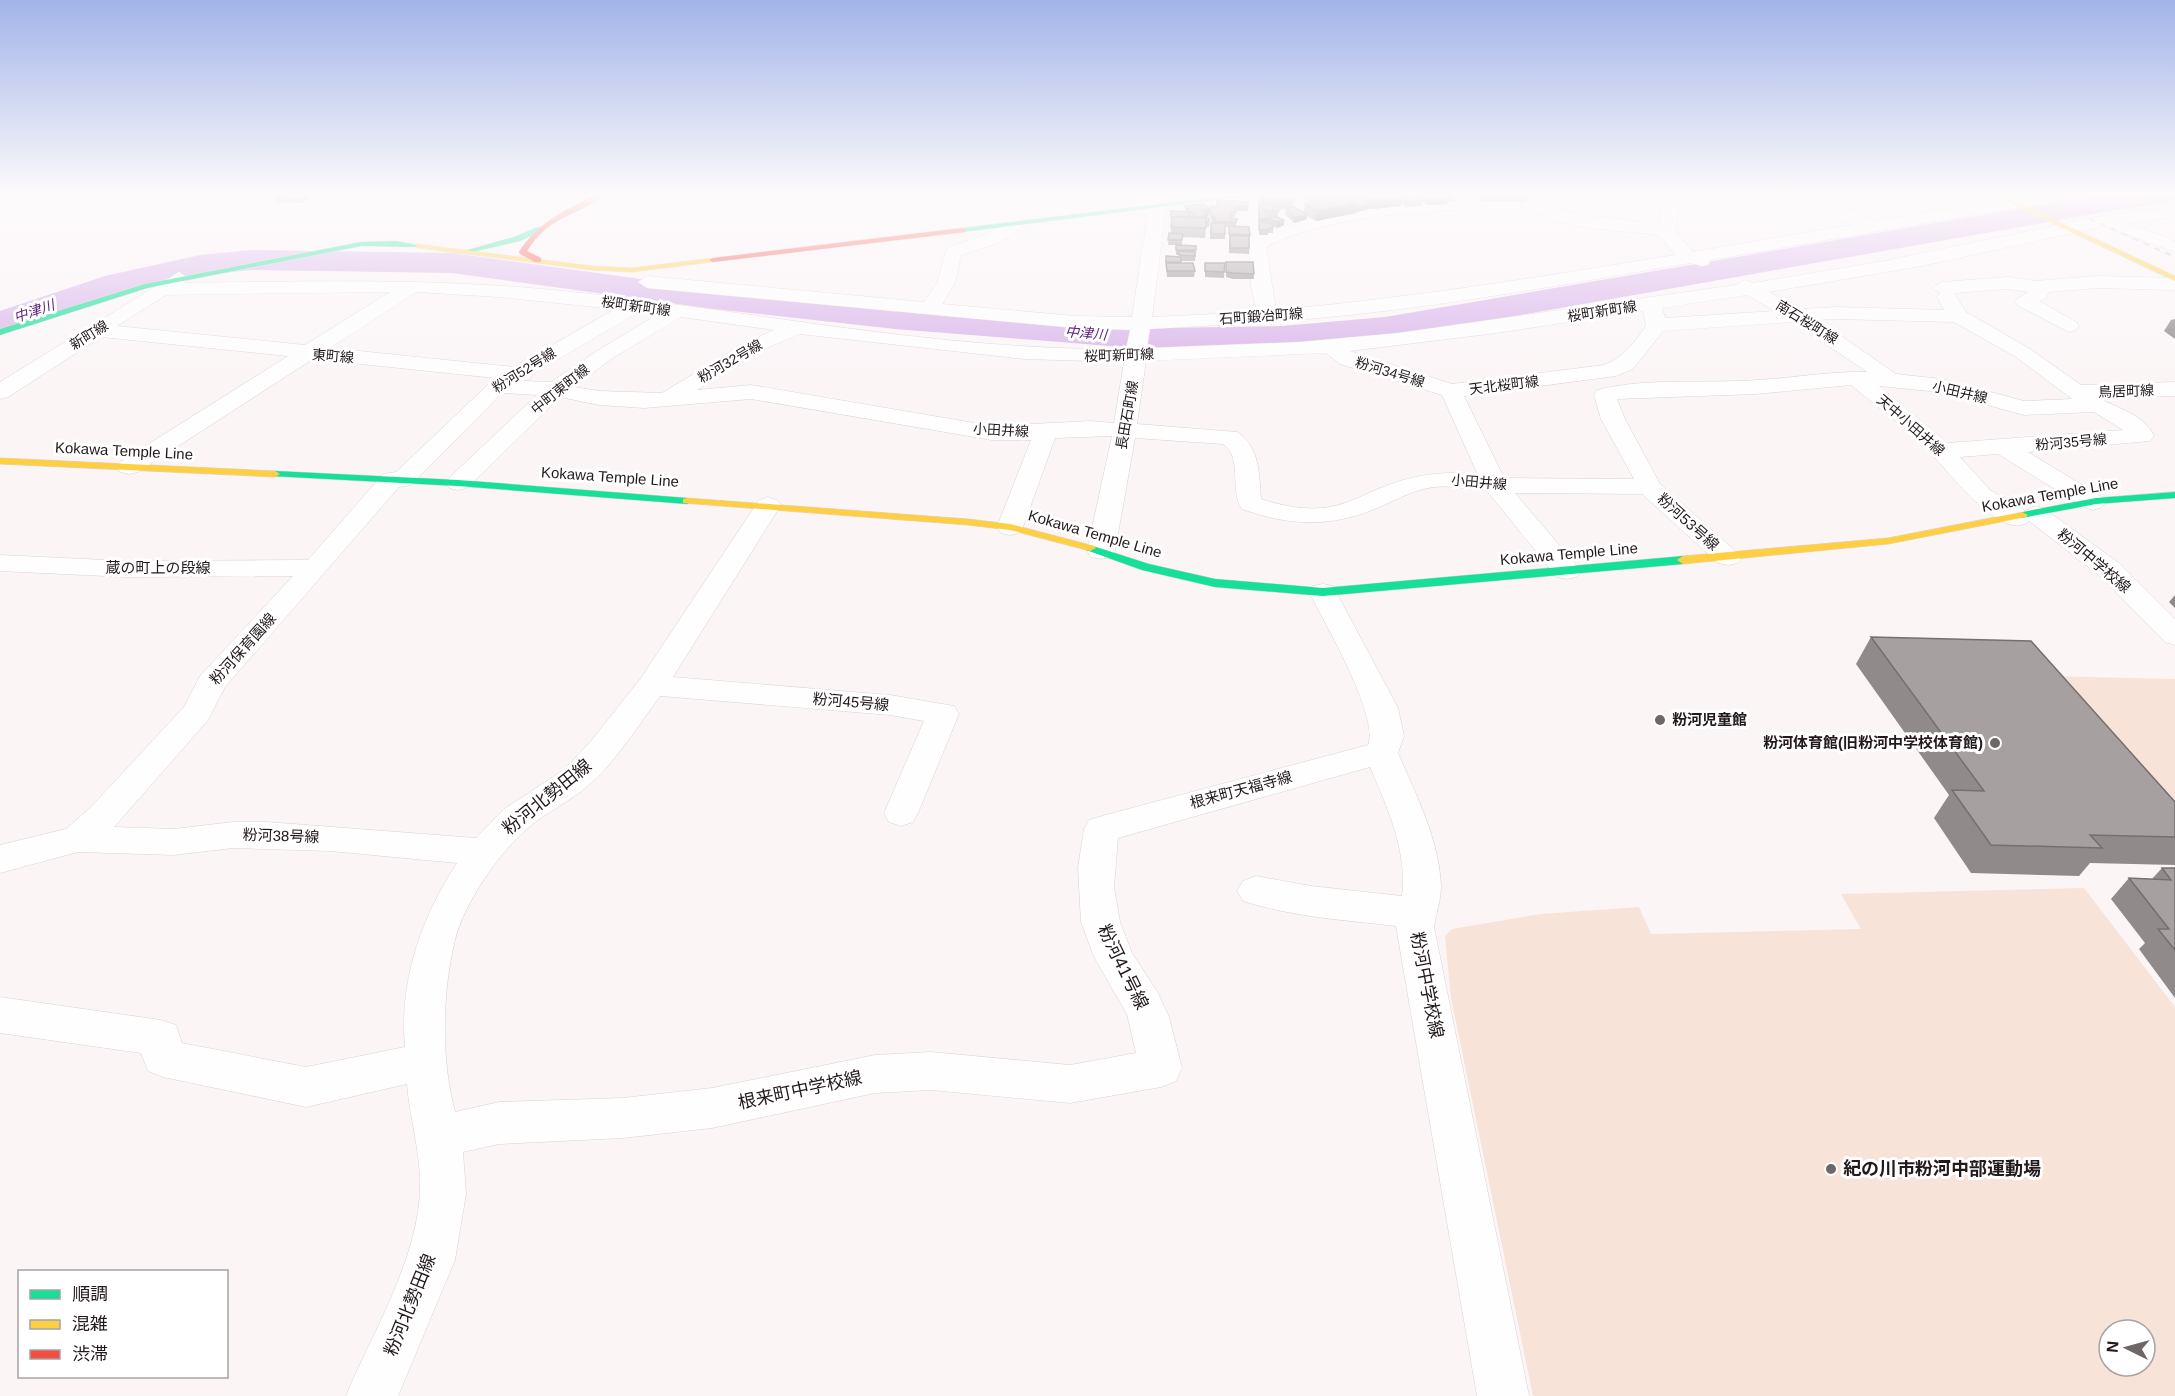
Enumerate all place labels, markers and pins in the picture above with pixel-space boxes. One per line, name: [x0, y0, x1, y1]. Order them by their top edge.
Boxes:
place label: 粉河児童館: [1672, 711, 1747, 728]
marker: 粉河児童館: [1653, 713, 1667, 727]
place label: 粉河体育館(旧粉河中学校体育館): [1763, 734, 1983, 751]
marker: 粉河体育館(旧粉河中学校体育館): [1988, 736, 2002, 750]
place label: 紀の川市粉河中部運動場: [1843, 1159, 2041, 1179]
marker: 紀の川市粉河中部運動場: [1824, 1162, 1838, 1176]

